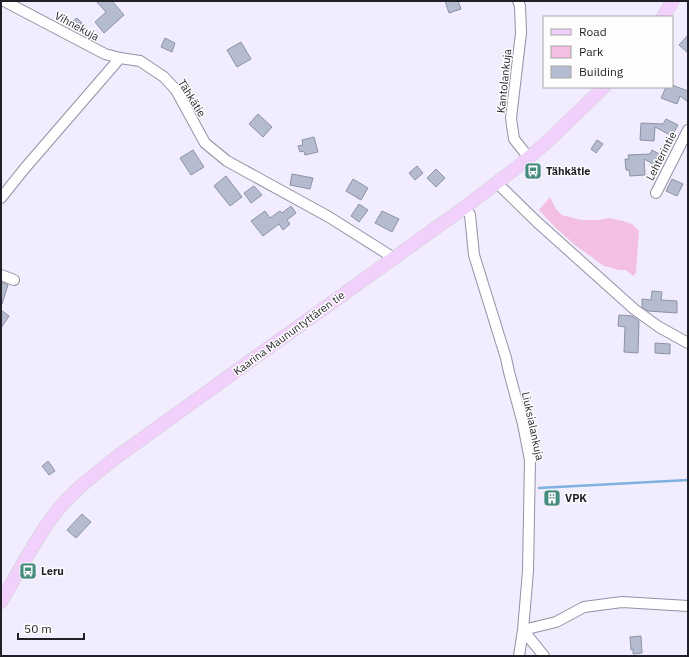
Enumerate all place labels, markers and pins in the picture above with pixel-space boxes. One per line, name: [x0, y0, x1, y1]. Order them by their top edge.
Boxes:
bus stop icon: Tähkätie: [523, 161, 543, 181]
place label: Tähkätie: [546, 164, 591, 178]
building icon: VPK: [542, 488, 562, 508]
place label: VPK: [565, 491, 587, 505]
bus stop icon: Leru: [18, 561, 38, 581]
place label: Leru: [41, 564, 64, 578]

